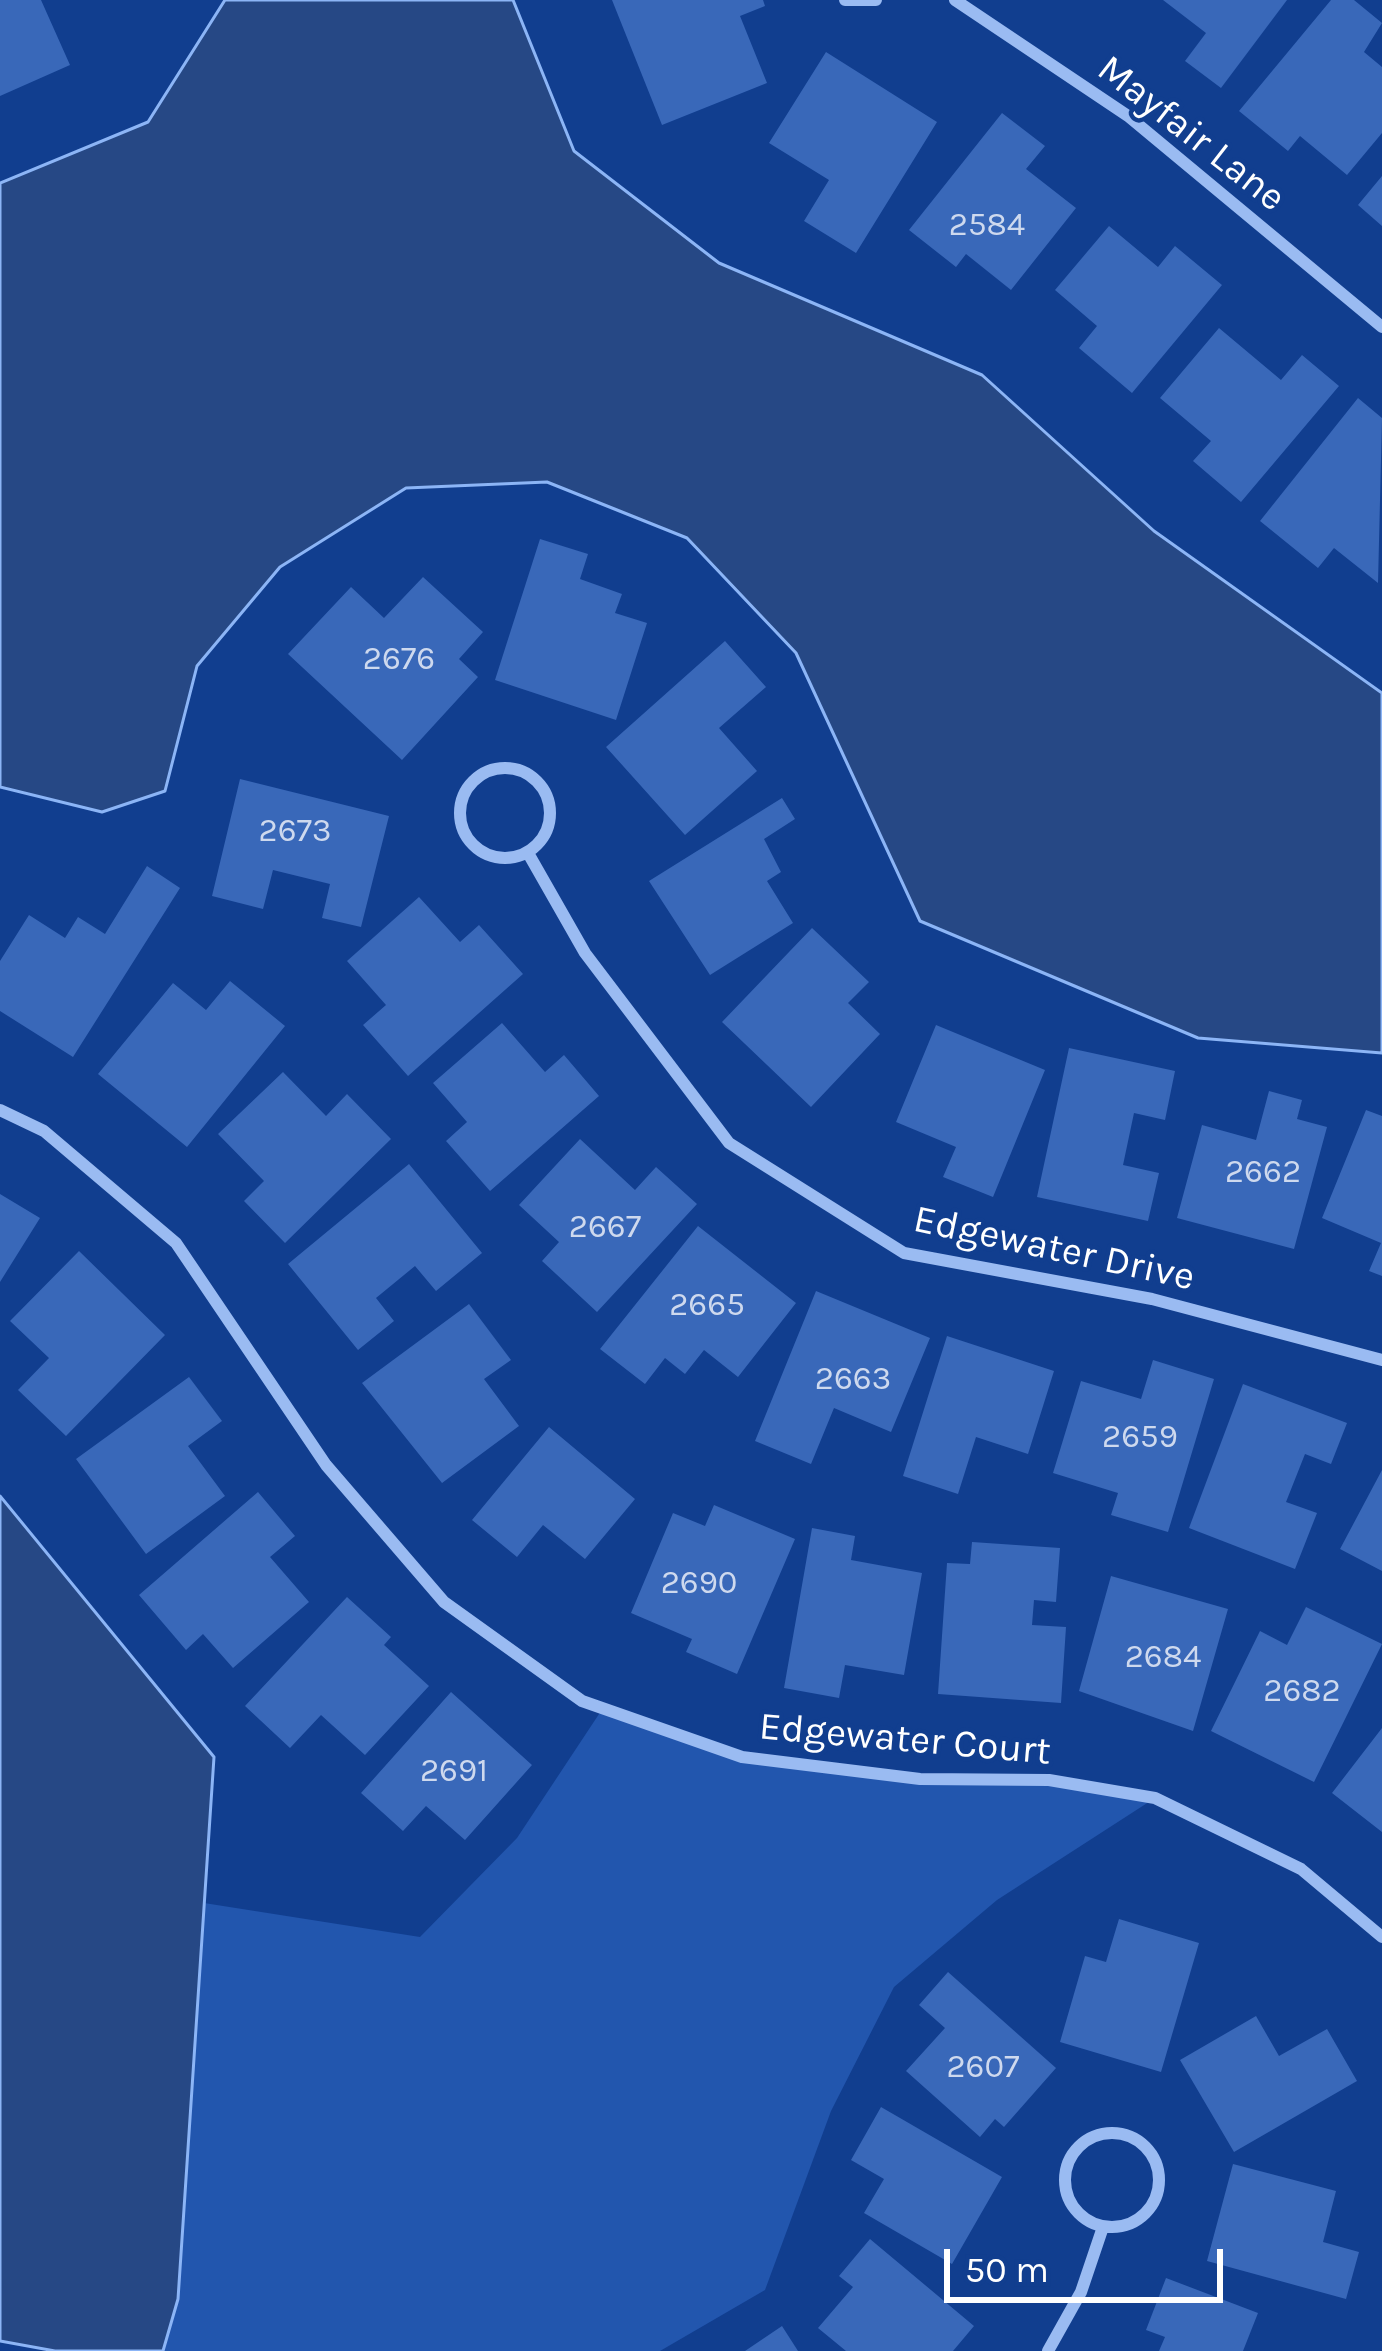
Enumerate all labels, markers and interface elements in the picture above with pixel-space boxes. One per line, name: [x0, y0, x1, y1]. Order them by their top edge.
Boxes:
street label: Mayfair Lane: [1088, 46, 1294, 222]
house number: 2584: [949, 206, 1025, 246]
house number: 2676: [363, 640, 435, 680]
house number: 2673: [259, 812, 331, 852]
house number: 2662: [1225, 1153, 1301, 1193]
street label: Edgewater Drive: [909, 1196, 1199, 1302]
house number: 2667: [569, 1208, 641, 1248]
house number: 2665: [669, 1286, 745, 1326]
house number: 2663: [815, 1360, 891, 1400]
house number: 2659: [1102, 1418, 1178, 1458]
house number: 2690: [661, 1564, 737, 1604]
house number: 2684: [1125, 1638, 1201, 1678]
house number: 2682: [1263, 1672, 1341, 1712]
street label: Edgewater Court: [757, 1704, 1053, 1776]
house number: 2691: [420, 1752, 488, 1792]
house number: 2607: [946, 2048, 1020, 2088]
scale bar: [950, 2225, 1229, 2299]
text: 50 m: [965, 2249, 1049, 2291]

